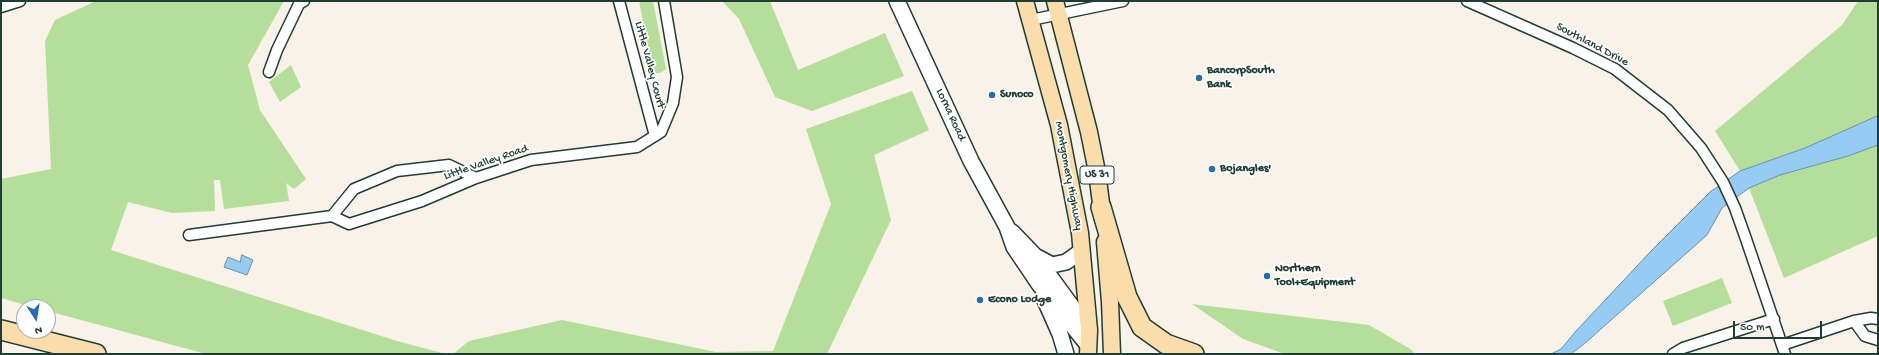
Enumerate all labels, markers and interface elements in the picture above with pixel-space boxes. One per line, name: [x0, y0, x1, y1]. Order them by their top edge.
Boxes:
street label: Little Valley Court: [630, 20, 668, 110]
street label: Southland Drive: [1553, 20, 1631, 70]
place label: BancorpSouth Bank: [1207, 64, 1275, 92]
marker: BancorpSouth Bank: [1194, 73, 1204, 83]
street label: Lorna Road: [932, 86, 968, 144]
place label: Sunoco: [1000, 88, 1033, 102]
marker: Sunoco: [987, 90, 997, 100]
street label: Montgomery Highway: [1050, 120, 1086, 232]
street label: Little Valley Road: [442, 142, 530, 184]
place label: Bojangles': [1220, 162, 1271, 176]
marker: Bojangles': [1207, 164, 1217, 174]
road number: US 31: [1080, 166, 1114, 184]
place label: Northern Tool+Equipment: [1275, 262, 1355, 290]
marker: Northern Tool+Equipment: [1262, 271, 1272, 281]
place label: Econo Lodge: [988, 293, 1051, 307]
marker: Econo Lodge: [975, 295, 985, 305]
north arrow: [16, 299, 56, 339]
scale bar: [1735, 313, 1824, 339]
text: 50 m: [1740, 321, 1765, 335]
text: N: [34, 323, 43, 336]

